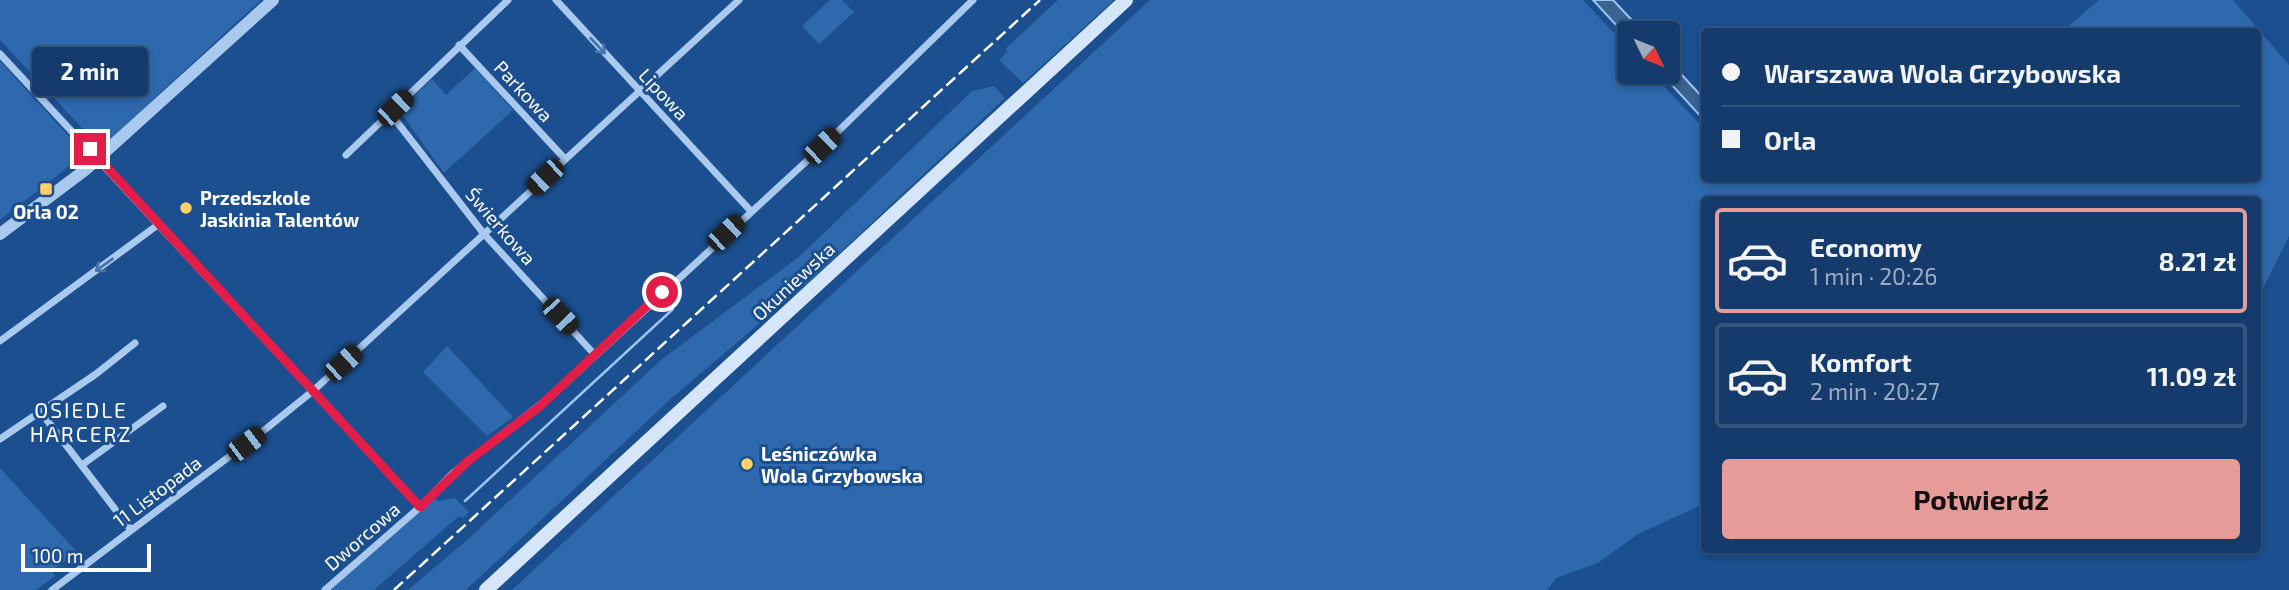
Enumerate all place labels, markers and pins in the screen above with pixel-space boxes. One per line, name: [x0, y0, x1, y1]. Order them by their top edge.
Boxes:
marker: Orla 02: [38, 181, 54, 197]
place label: Przedszkole Jaskinia Talentów: [200, 186, 359, 231]
place label: Orla 02: [13, 200, 79, 223]
marker: Przedszkole Jaskinia Talentów: [178, 200, 194, 216]
place label: Leśniczówka Wola Grzybowska: [761, 442, 923, 488]
marker: Leśniczówka Wola Grzybowska: [739, 456, 755, 472]

